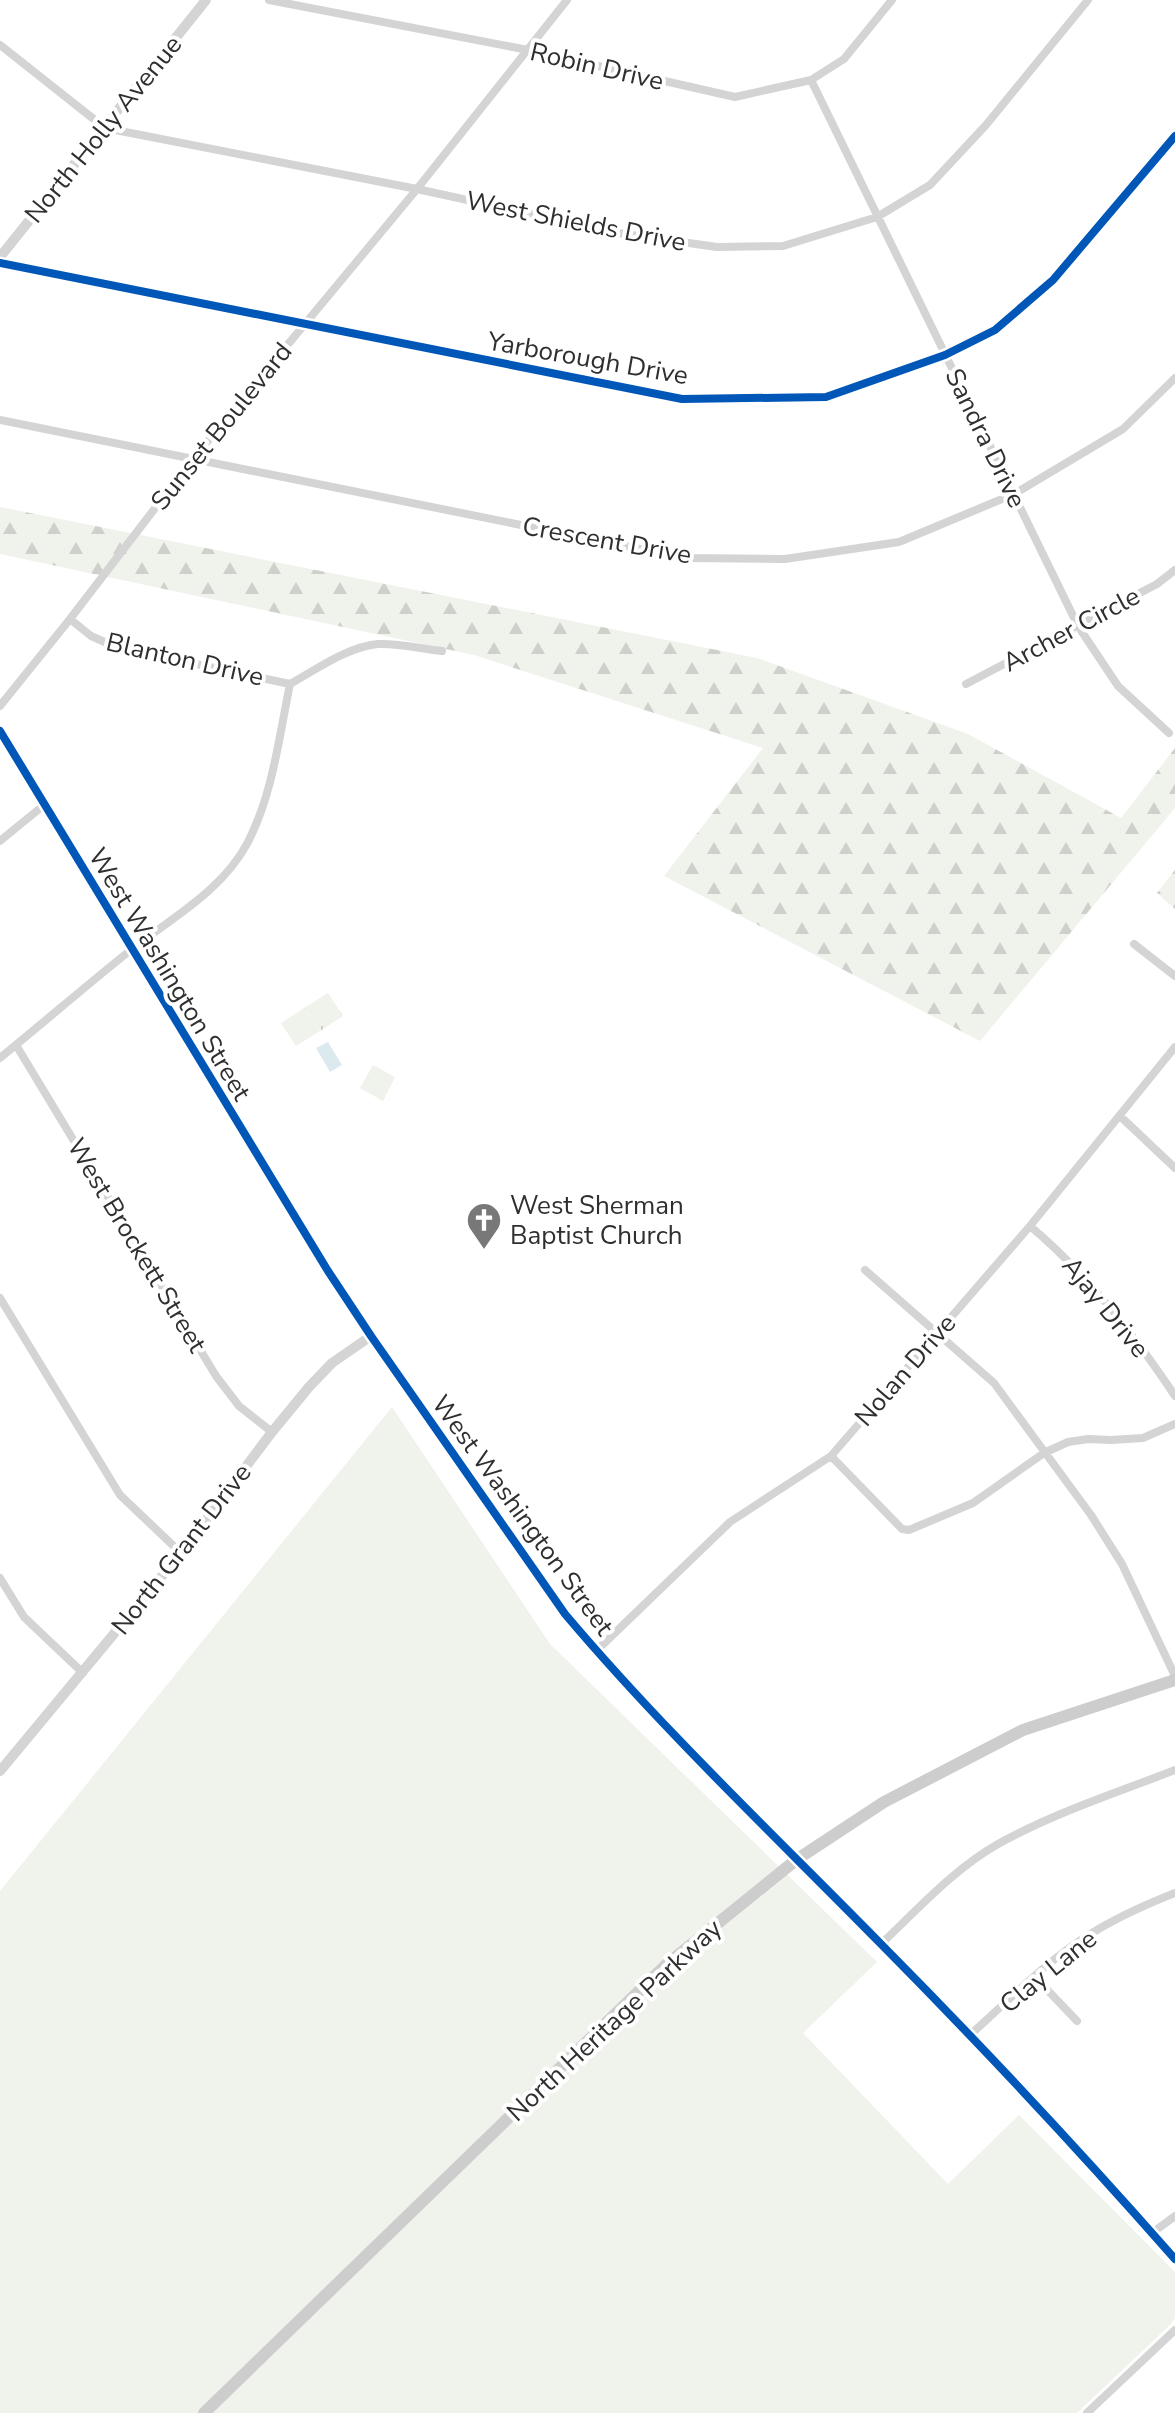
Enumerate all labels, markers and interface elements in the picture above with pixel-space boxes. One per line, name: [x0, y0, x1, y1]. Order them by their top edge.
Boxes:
street label: North Holly Avenue: [17, 28, 190, 231]
street label: Robin Drive: [527, 34, 667, 99]
street label: West Shields Drive: [463, 183, 689, 260]
street label: Yarborough Drive: [484, 323, 691, 393]
street label: Sunset Boulevard: [143, 335, 300, 518]
street label: Sandra Drive: [937, 363, 1034, 514]
street label: Crescent Drive: [520, 508, 694, 573]
street label: Archer Circle: [996, 579, 1146, 680]
street label: Blanton Drive: [103, 624, 267, 695]
street label: West Washington Street: [80, 841, 259, 1108]
street label: West Brockett Street: [59, 1132, 215, 1360]
place label: West Sherman Baptist Church: [510, 1188, 684, 1253]
church icon: West Sherman Baptist Church: [465, 1201, 503, 1251]
street label: Ajay Drive: [1054, 1249, 1157, 1365]
street label: Nolan Drive: [847, 1307, 964, 1434]
street label: West Washington Street: [423, 1388, 622, 1643]
street label: North Grant Drive: [103, 1456, 259, 1642]
street label: North Heritage Parkway: [499, 1911, 730, 2129]
street label: Clay Lane: [992, 1921, 1104, 2021]

